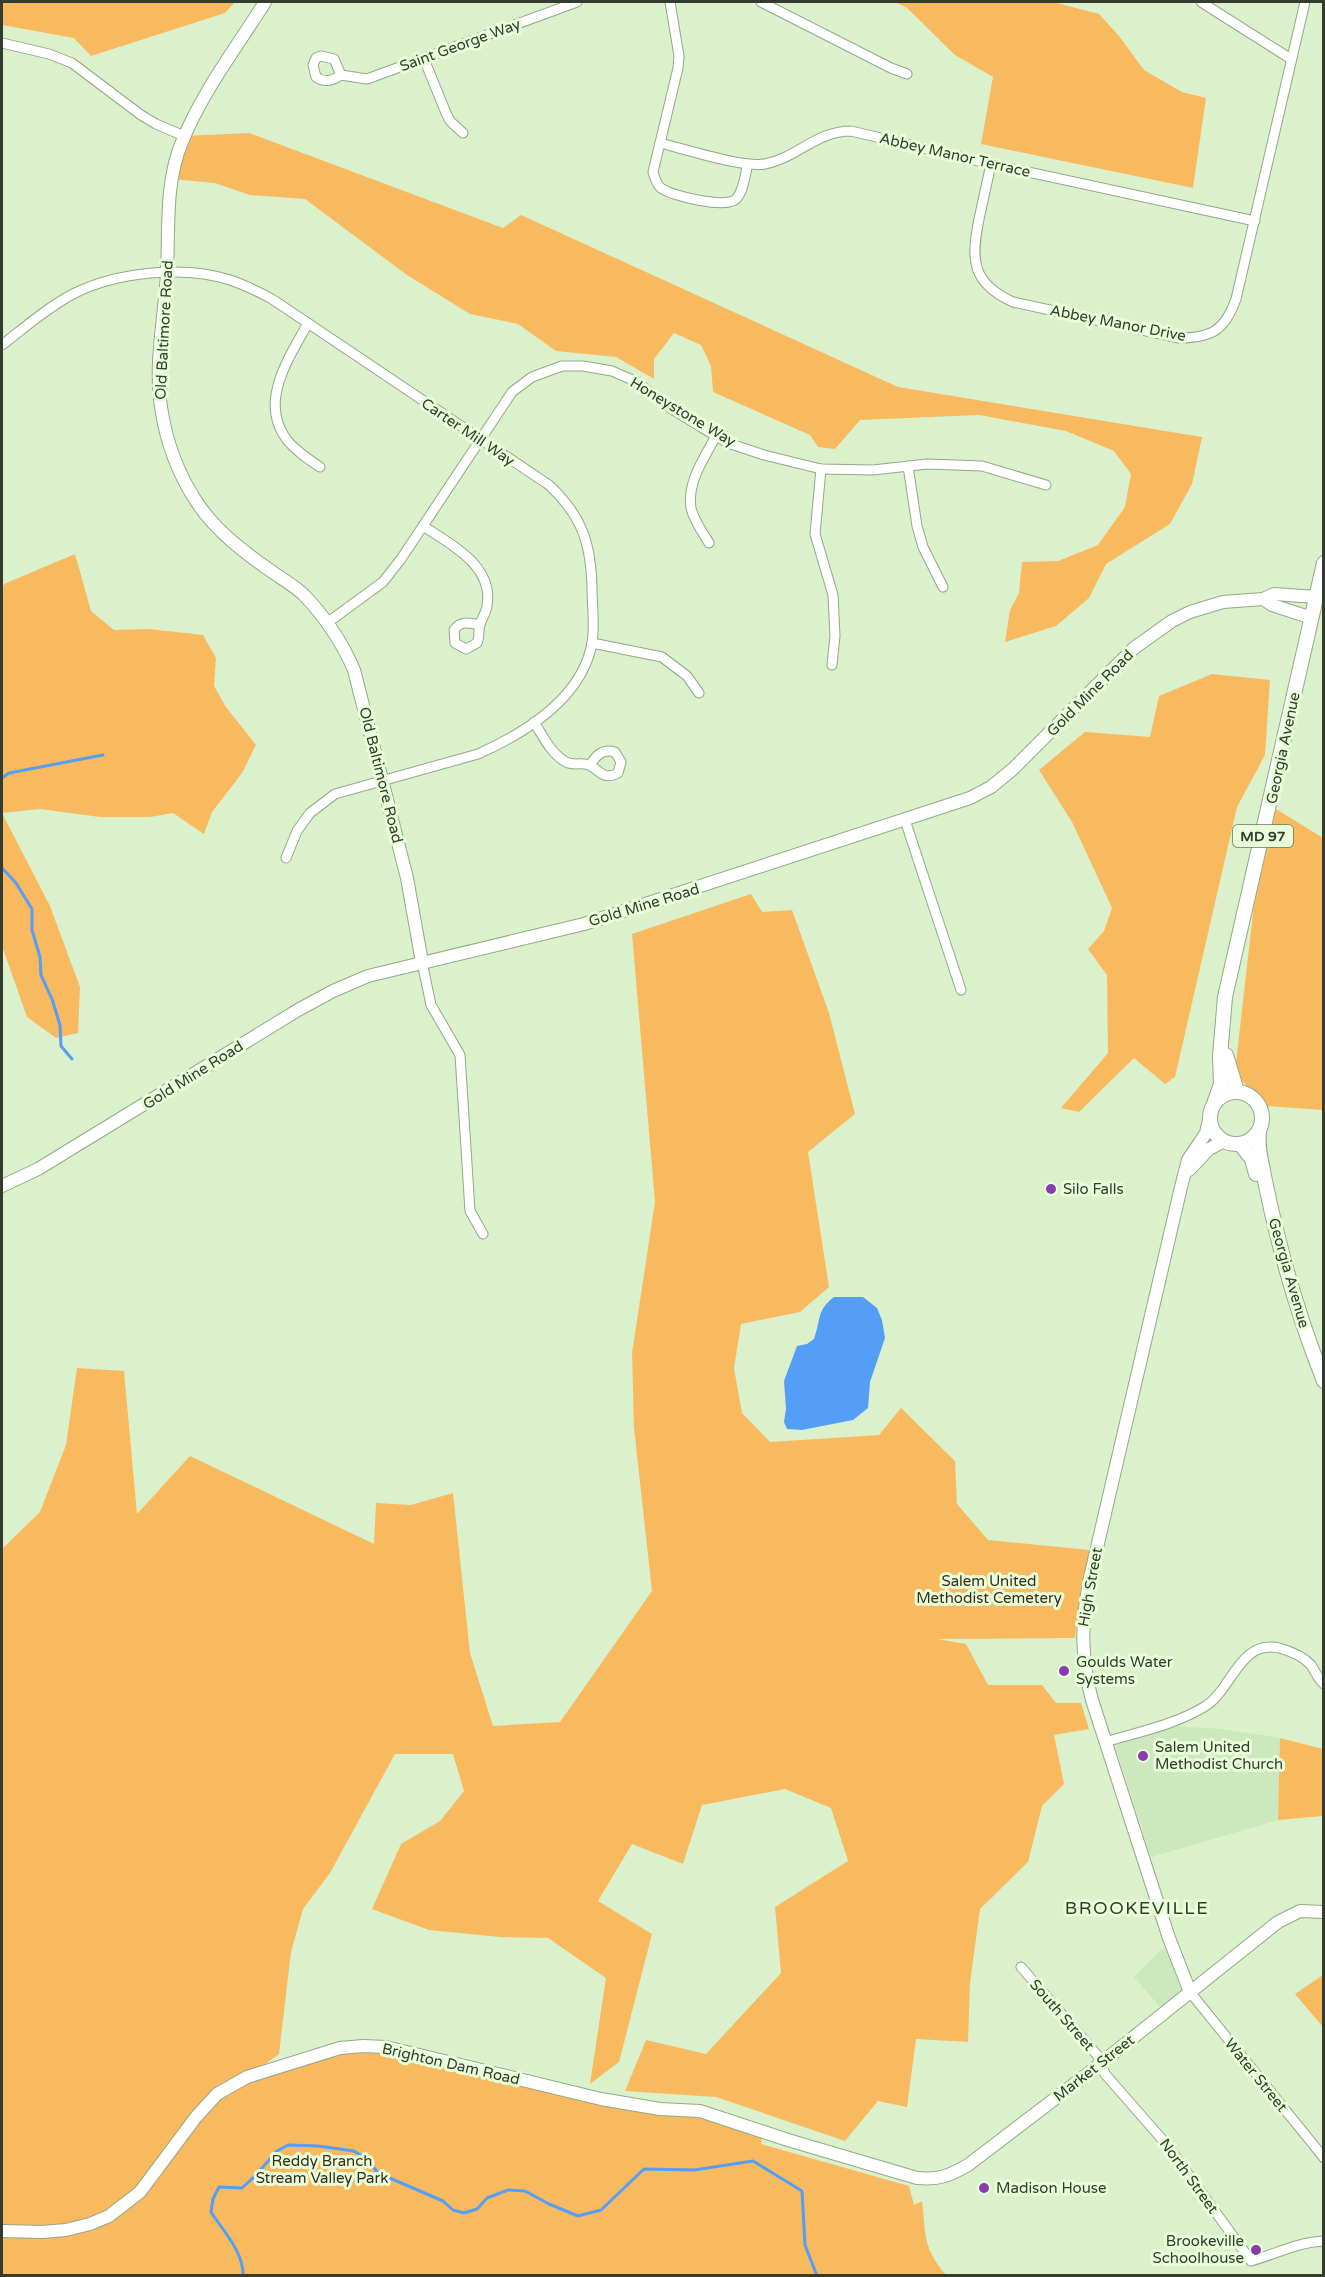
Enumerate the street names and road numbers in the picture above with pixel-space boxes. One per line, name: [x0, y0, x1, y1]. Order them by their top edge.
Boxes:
street label: Saint George Way: [397, 15, 523, 75]
street label: Abbey Manor Terrace: [878, 129, 1032, 181]
street label: Old Baltimore Road: [151, 260, 177, 400]
street label: Abbey Manor Drive: [1048, 301, 1188, 345]
street label: Honeystone Way: [627, 373, 739, 451]
street label: Carter Mill Way: [418, 394, 518, 470]
street label: Gold Mine Road: [1043, 646, 1137, 740]
street label: Georgia Avenue: [1262, 691, 1304, 805]
street label: Old Baltimore Road: [355, 705, 407, 845]
road number: MD 97: [1233, 825, 1293, 847]
street label: Gold Mine Road: [586, 880, 702, 930]
street label: Gold Mine Road: [140, 1037, 246, 1113]
street label: Georgia Avenue: [1265, 1216, 1313, 1330]
street label: High Street: [1074, 1546, 1106, 1628]
street label: South Street: [1026, 1975, 1098, 2055]
street label: Market Street: [1050, 2031, 1138, 2105]
street label: Water Street: [1221, 2035, 1291, 2116]
street label: Brighton Dam Road: [380, 2039, 522, 2089]
street label: North Street: [1156, 2135, 1222, 2217]

